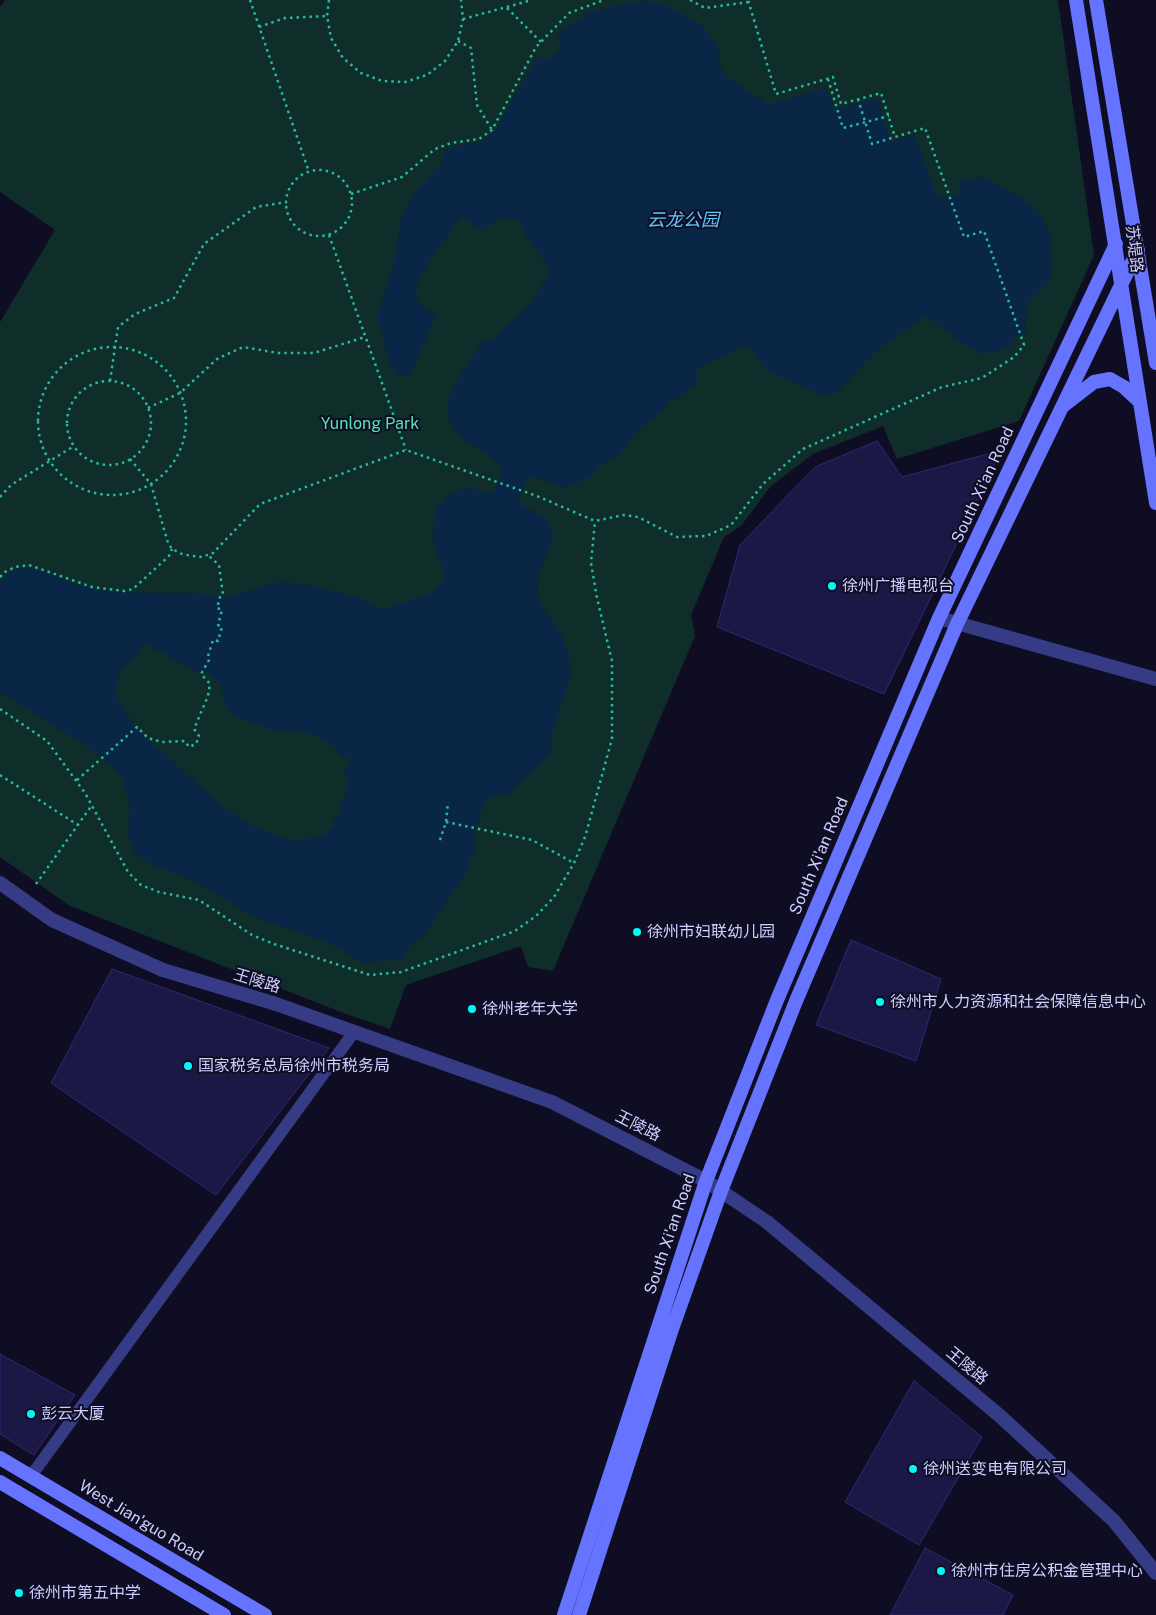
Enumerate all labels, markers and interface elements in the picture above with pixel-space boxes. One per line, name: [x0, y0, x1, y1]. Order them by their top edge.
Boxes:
water label: 云龙公园: [647, 209, 719, 231]
street label: 苏堤路: [1122, 224, 1146, 274]
park label: Yunlong Park: [321, 414, 419, 434]
street label: South Xi'an Road: [948, 424, 1018, 546]
place label: 徐州广播电视台: [842, 576, 954, 596]
marker: 徐州广播电视台: [826, 580, 838, 592]
street label: South Xi'an Road: [786, 794, 852, 918]
place label: 徐州市妇联幼儿园: [647, 922, 775, 942]
marker: 徐州市妇联幼儿园: [631, 926, 643, 938]
street label: 王陵路: [231, 965, 283, 997]
place label: 徐州市人力资源和社会保障信息中心: [890, 992, 1146, 1012]
marker: 徐州市人力资源和社会保障信息中心: [874, 996, 886, 1008]
place label: 徐州老年大学: [482, 999, 578, 1019]
marker: 徐州老年大学: [466, 1003, 478, 1015]
place label: 国家税务总局徐州市税务局: [198, 1056, 390, 1076]
marker: 国家税务总局徐州市税务局: [182, 1060, 194, 1072]
street label: 王陵路: [612, 1107, 664, 1145]
street label: South Xi'an Road: [640, 1171, 700, 1297]
street label: 王陵路: [942, 1343, 992, 1389]
place label: 彭云大厦: [41, 1404, 105, 1424]
marker: 彭云大厦: [25, 1408, 37, 1420]
place label: 徐州送变电有限公司: [923, 1459, 1067, 1479]
marker: 徐州送变电有限公司: [907, 1463, 919, 1475]
street label: West Jian'guo Road: [75, 1476, 207, 1566]
place label: 徐州市住房公积金管理中心: [951, 1561, 1143, 1581]
marker: 徐州市住房公积金管理中心: [935, 1565, 947, 1577]
place label: 徐州市第五中学: [29, 1583, 141, 1603]
marker: 徐州市第五中学: [13, 1587, 25, 1599]

